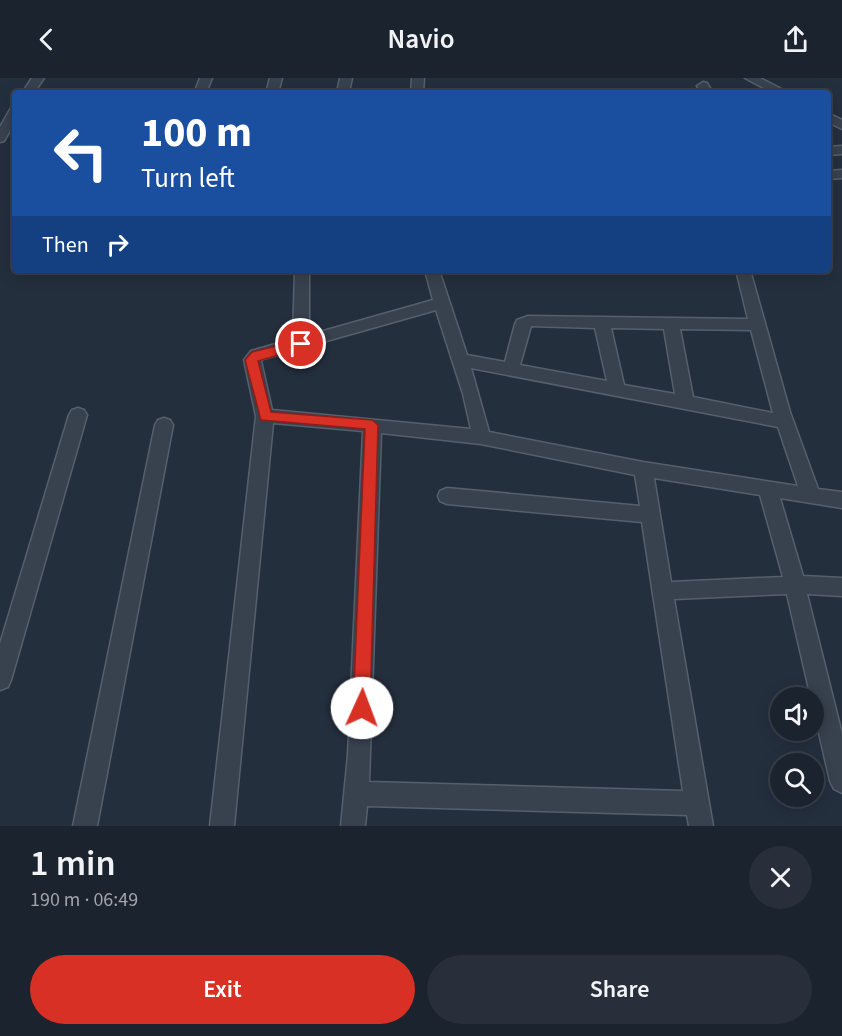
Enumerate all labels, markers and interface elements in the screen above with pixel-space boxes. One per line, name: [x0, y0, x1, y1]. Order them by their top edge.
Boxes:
text: Navio: [388, 20, 454, 59]
icon: back: [30, 23, 63, 56]
icon: share: [779, 23, 812, 56]
text: 100 m: [141, 103, 252, 163]
icon: left: [42, 114, 120, 192]
text: Turn left: [141, 159, 235, 198]
icon: right: [101, 228, 134, 261]
text: Then: [42, 229, 89, 261]
pin: [275, 318, 326, 369]
icon: arrive: [284, 327, 317, 360]
position arrow: [330, 676, 394, 740]
map controls: [770, 687, 824, 807]
button: sound: [770, 687, 824, 741]
button: search: [770, 753, 824, 807]
text: 1 min: [30, 838, 116, 889]
button: close: [749, 846, 812, 909]
text: 190 m · 06:49: [30, 886, 138, 914]
button: Exit: [30, 955, 415, 1024]
button: Share: [427, 955, 812, 1024]

